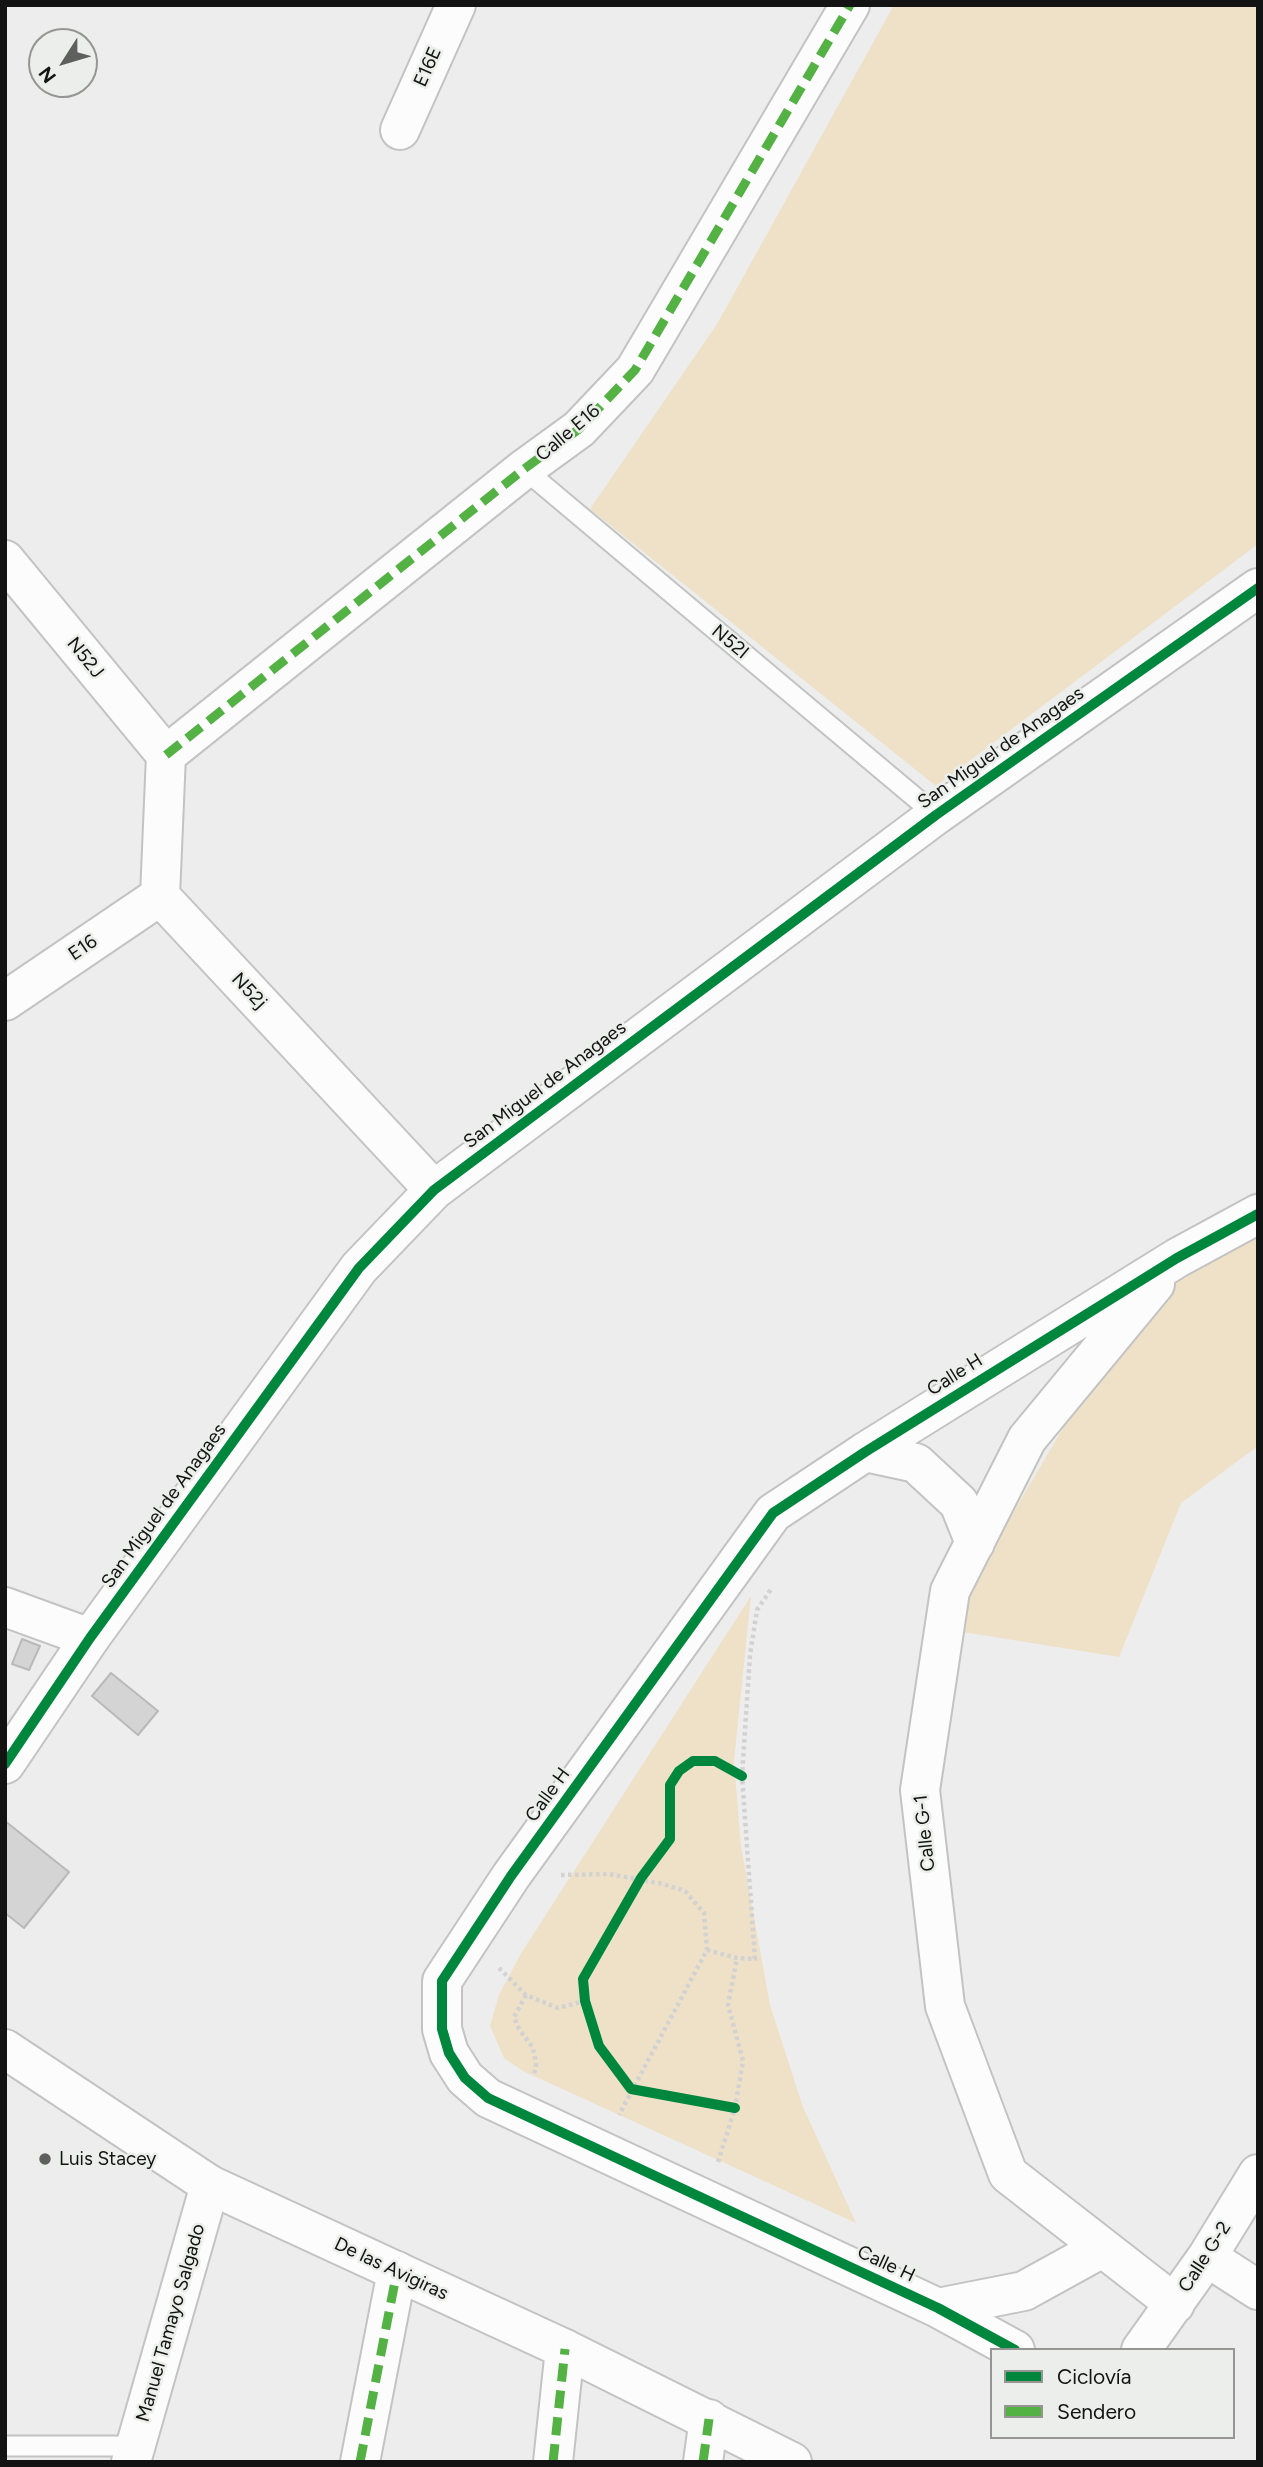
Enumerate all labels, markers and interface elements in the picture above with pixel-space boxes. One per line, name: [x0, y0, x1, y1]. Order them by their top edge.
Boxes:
north arrow: [28, 28, 98, 98]
street label: E16E: [409, 44, 447, 90]
text: N: [34, 62, 61, 88]
street label: Calle E16: [531, 400, 605, 466]
street label: N52I: [707, 620, 753, 664]
street label: N52J: [62, 633, 108, 683]
street label: San Miguel de Anagaes: [914, 682, 1088, 814]
street label: E16: [64, 930, 102, 966]
street label: N52j: [227, 968, 271, 1014]
street label: San Miguel de Anagaes: [459, 1016, 631, 1154]
street label: Calle H: [923, 1349, 987, 1401]
street label: San Miguel de Anagaes: [97, 1419, 231, 1593]
street label: Calle H: [521, 1764, 575, 1826]
street label: Calle G-1: [910, 1794, 940, 1872]
place label: Luis Stacey: [59, 2148, 156, 2170]
marker: Luis Stacey: [37, 2151, 53, 2167]
street label: Calle G-2: [1174, 2217, 1236, 2297]
street label: Manuel Tamayo Salgado: [132, 2221, 210, 2425]
street label: De las Avigiras: [330, 2233, 452, 2305]
street label: Calle H: [854, 2241, 918, 2287]
legend: [990, 2348, 1235, 2439]
text: Ciclovía: [1057, 2364, 1131, 2389]
text: Sendero: [1057, 2399, 1136, 2424]

